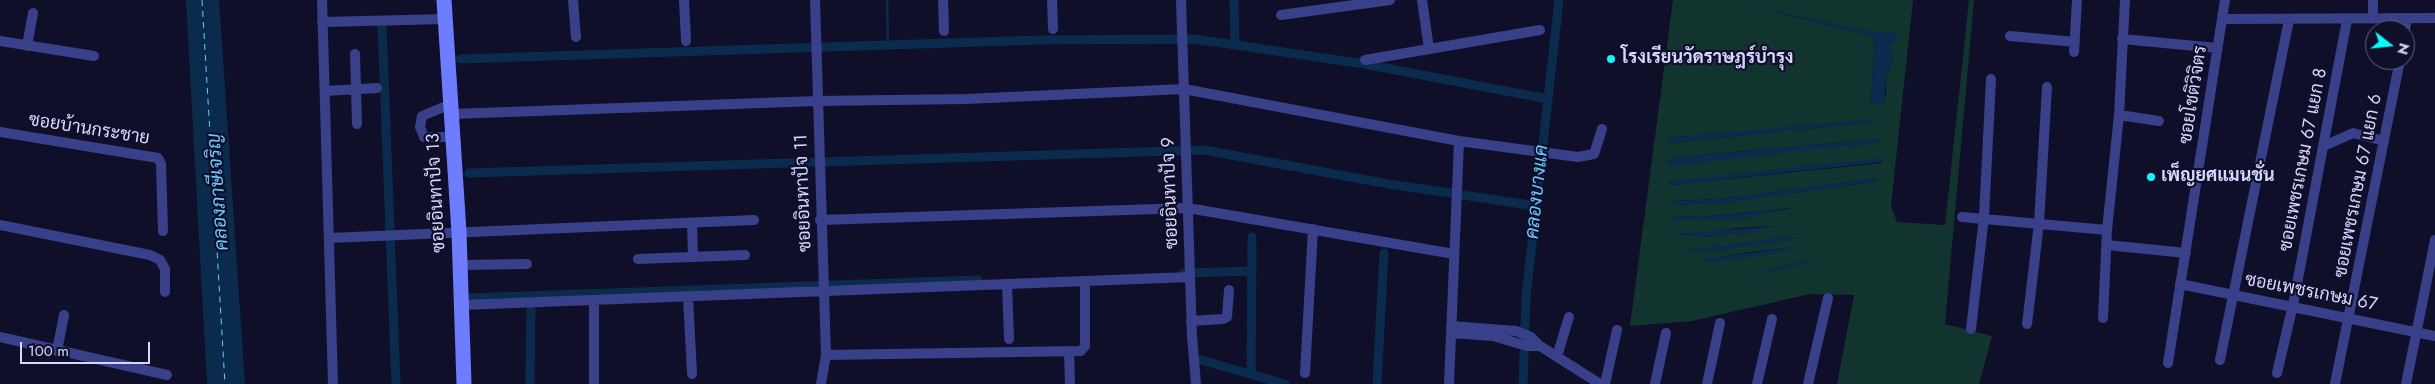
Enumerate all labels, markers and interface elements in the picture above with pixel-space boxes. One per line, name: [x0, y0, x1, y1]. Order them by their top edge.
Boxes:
north arrow: [2365, 20, 2415, 70]
text: N: [2392, 41, 2415, 57]
street label: ซอยโชติวิจิตร: [2176, 44, 2212, 146]
place label: โรงเรียนวัดราษฎร์บำรุง: [1621, 48, 1794, 70]
marker: โรงเรียนวัดราษฎร์บำรุง: [1605, 53, 1617, 65]
street label: ซอยเพชรเกษม 67 แยก 8: [2276, 67, 2332, 253]
street label: ซอยเพชรเกษม 67 แยก 6: [2331, 92, 2387, 280]
street label: ซอยบ้านกระชาย: [27, 110, 151, 150]
water label: คลองภาษีเจริญ: [204, 133, 234, 251]
street label: ซอยอินทาปัจ 13: [423, 133, 451, 253]
street label: ซอยอินทาปัจ 11: [791, 134, 817, 252]
street label: ซอยอินทาปัจ 9: [1158, 137, 1184, 249]
water label: คลองบางแค: [1522, 144, 1554, 240]
place label: เพ็ญยศแมนชั่น: [2161, 166, 2275, 188]
marker: เพ็ญยศแมนชั่น: [2145, 171, 2157, 183]
street label: ซอยเพชรเกษม 67: [2243, 270, 2379, 316]
scale bar: [22, 332, 152, 364]
text: 100 m: [28, 340, 69, 362]

